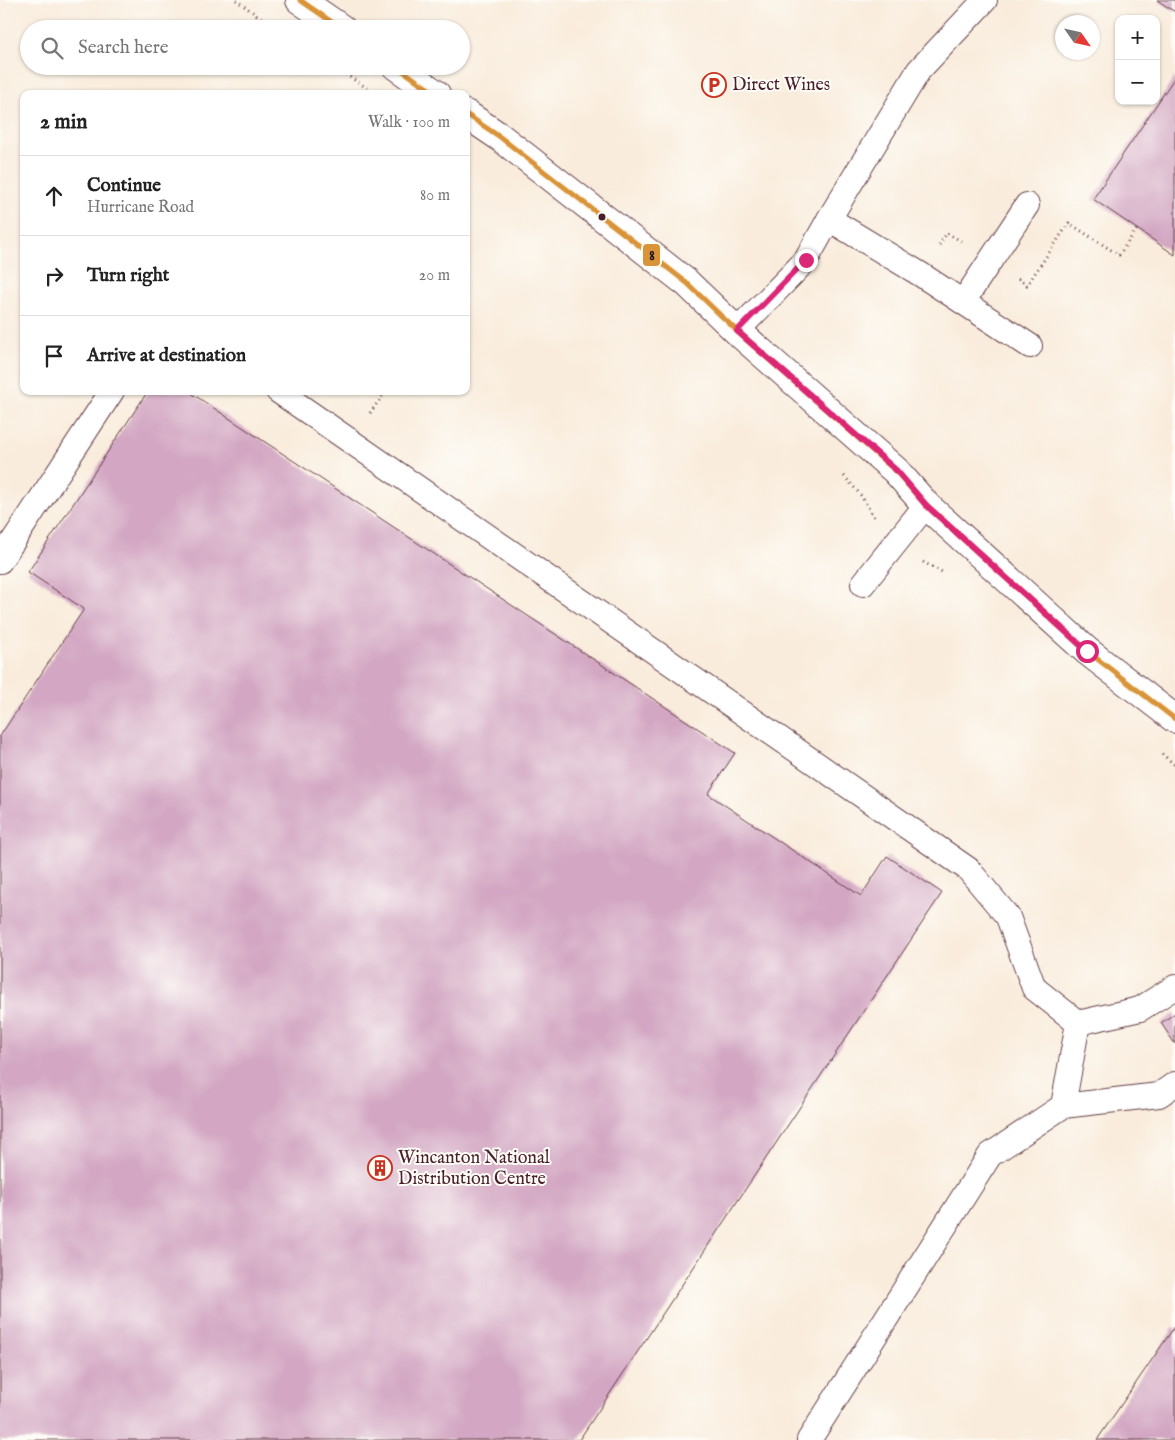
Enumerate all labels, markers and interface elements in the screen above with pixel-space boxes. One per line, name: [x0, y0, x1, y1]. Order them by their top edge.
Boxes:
north arrow: [1055, 15, 1100, 60]
map controls: [1115, 15, 1160, 105]
button: +: [1115, 15, 1160, 60]
search box: [20, 20, 470, 75]
icon: search: [38, 34, 66, 62]
text: Search here: [78, 36, 169, 60]
button: −: [1115, 60, 1160, 105]
parking icon: Direct Wines: [701, 72, 727, 98]
place label: Direct Wines: [732, 74, 830, 97]
text: 2 min: [40, 109, 87, 136]
text: Walk · 100 m: [368, 113, 450, 133]
text: Continue: [87, 174, 161, 198]
icon: ahead: [40, 182, 68, 210]
text: 80 m: [420, 186, 450, 206]
text: Hurricane Road: [87, 198, 194, 218]
unlabelled marker: [597, 212, 607, 222]
line badge: 8: [642, 243, 661, 267]
text: 8: [649, 247, 655, 265]
route end: [795, 249, 818, 272]
icon: right: [40, 262, 68, 290]
text: Turn right: [87, 264, 169, 288]
text: 20 m: [419, 266, 450, 286]
icon: arrive: [40, 342, 68, 370]
text: Arrive at destination: [87, 344, 246, 368]
route start: [1076, 640, 1099, 663]
place label: Wincanton National Distribution Centre: [398, 1147, 550, 1191]
building icon: Wincanton National Distribution Centre: [367, 1155, 393, 1181]

